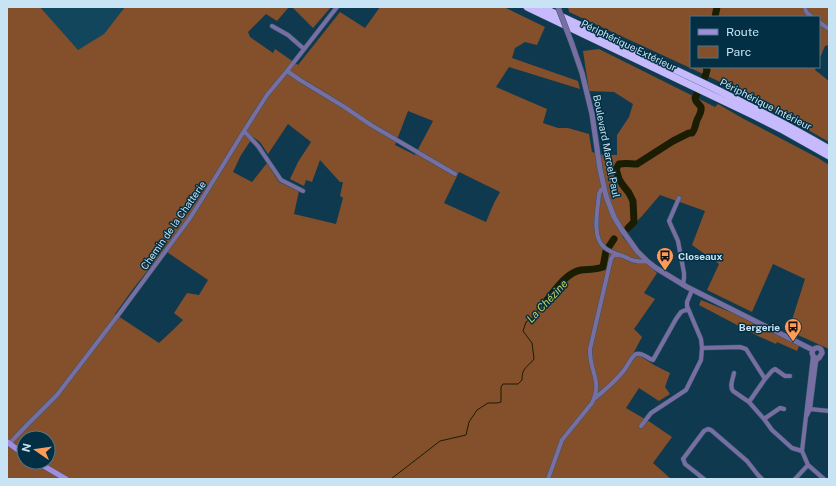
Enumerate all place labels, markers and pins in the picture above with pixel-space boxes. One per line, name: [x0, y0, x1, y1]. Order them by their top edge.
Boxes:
bus stop icon: Closeaux: [655, 246, 675, 271]
place label: Closeaux: [678, 250, 723, 262]
bus stop icon: Bergerie: [783, 317, 803, 342]
place label: Bergerie: [739, 321, 780, 333]

